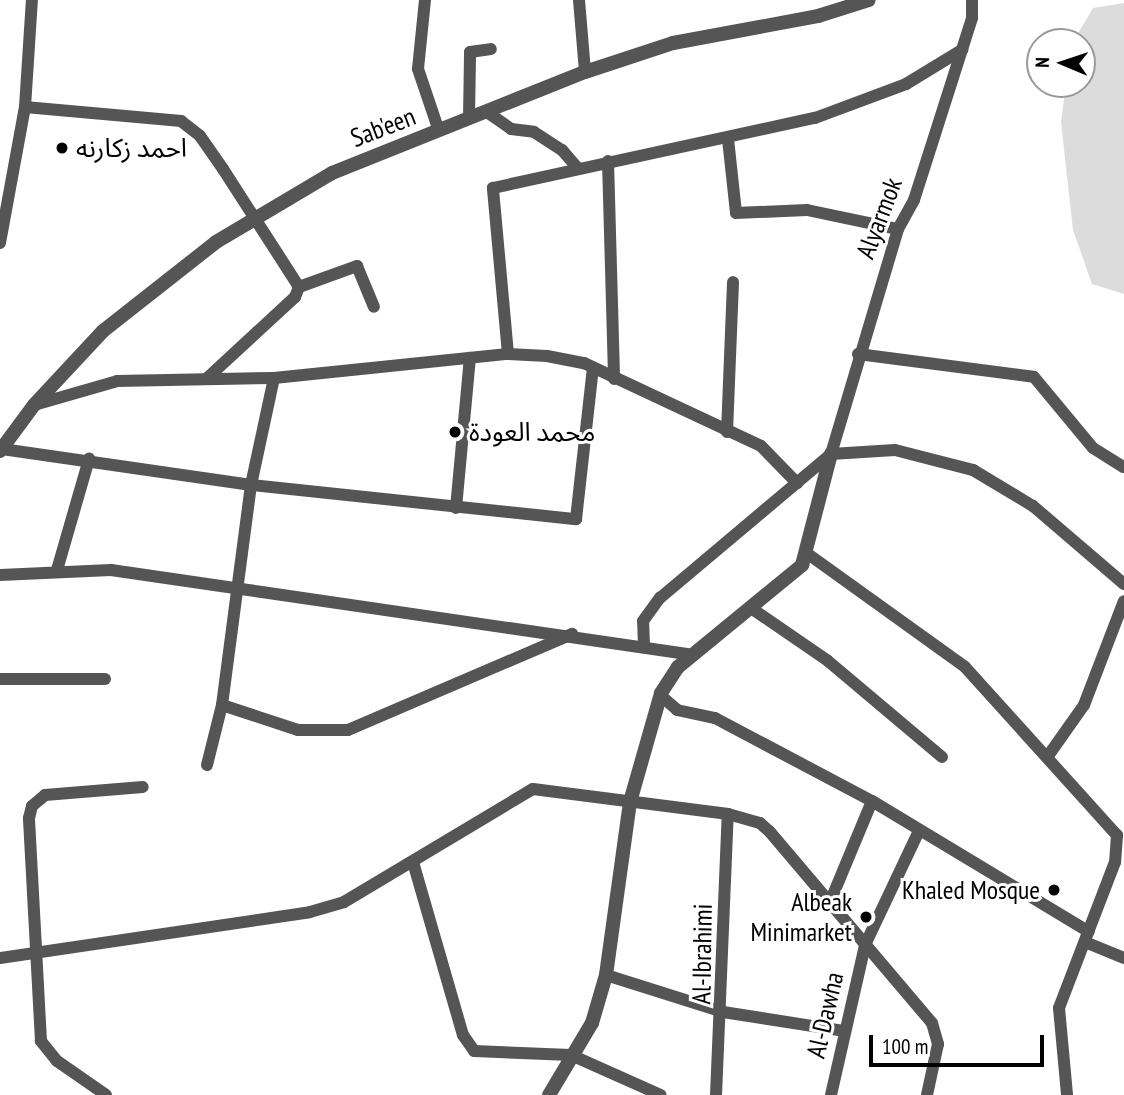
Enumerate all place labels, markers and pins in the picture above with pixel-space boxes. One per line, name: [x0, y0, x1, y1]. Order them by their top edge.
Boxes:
place label: احمد زكارنه: [76, 132, 187, 164]
marker: احمد زكارنه: [54, 140, 70, 156]
place label: محمد العودة: [469, 416, 595, 448]
marker: محمد العودة: [447, 424, 463, 440]
place label: Khaled Mosque: [902, 874, 1040, 906]
marker: Khaled Mosque: [1046, 882, 1062, 898]
place label: Albeak Minimarket: [751, 886, 852, 948]
marker: Albeak Minimarket: [858, 909, 874, 925]

